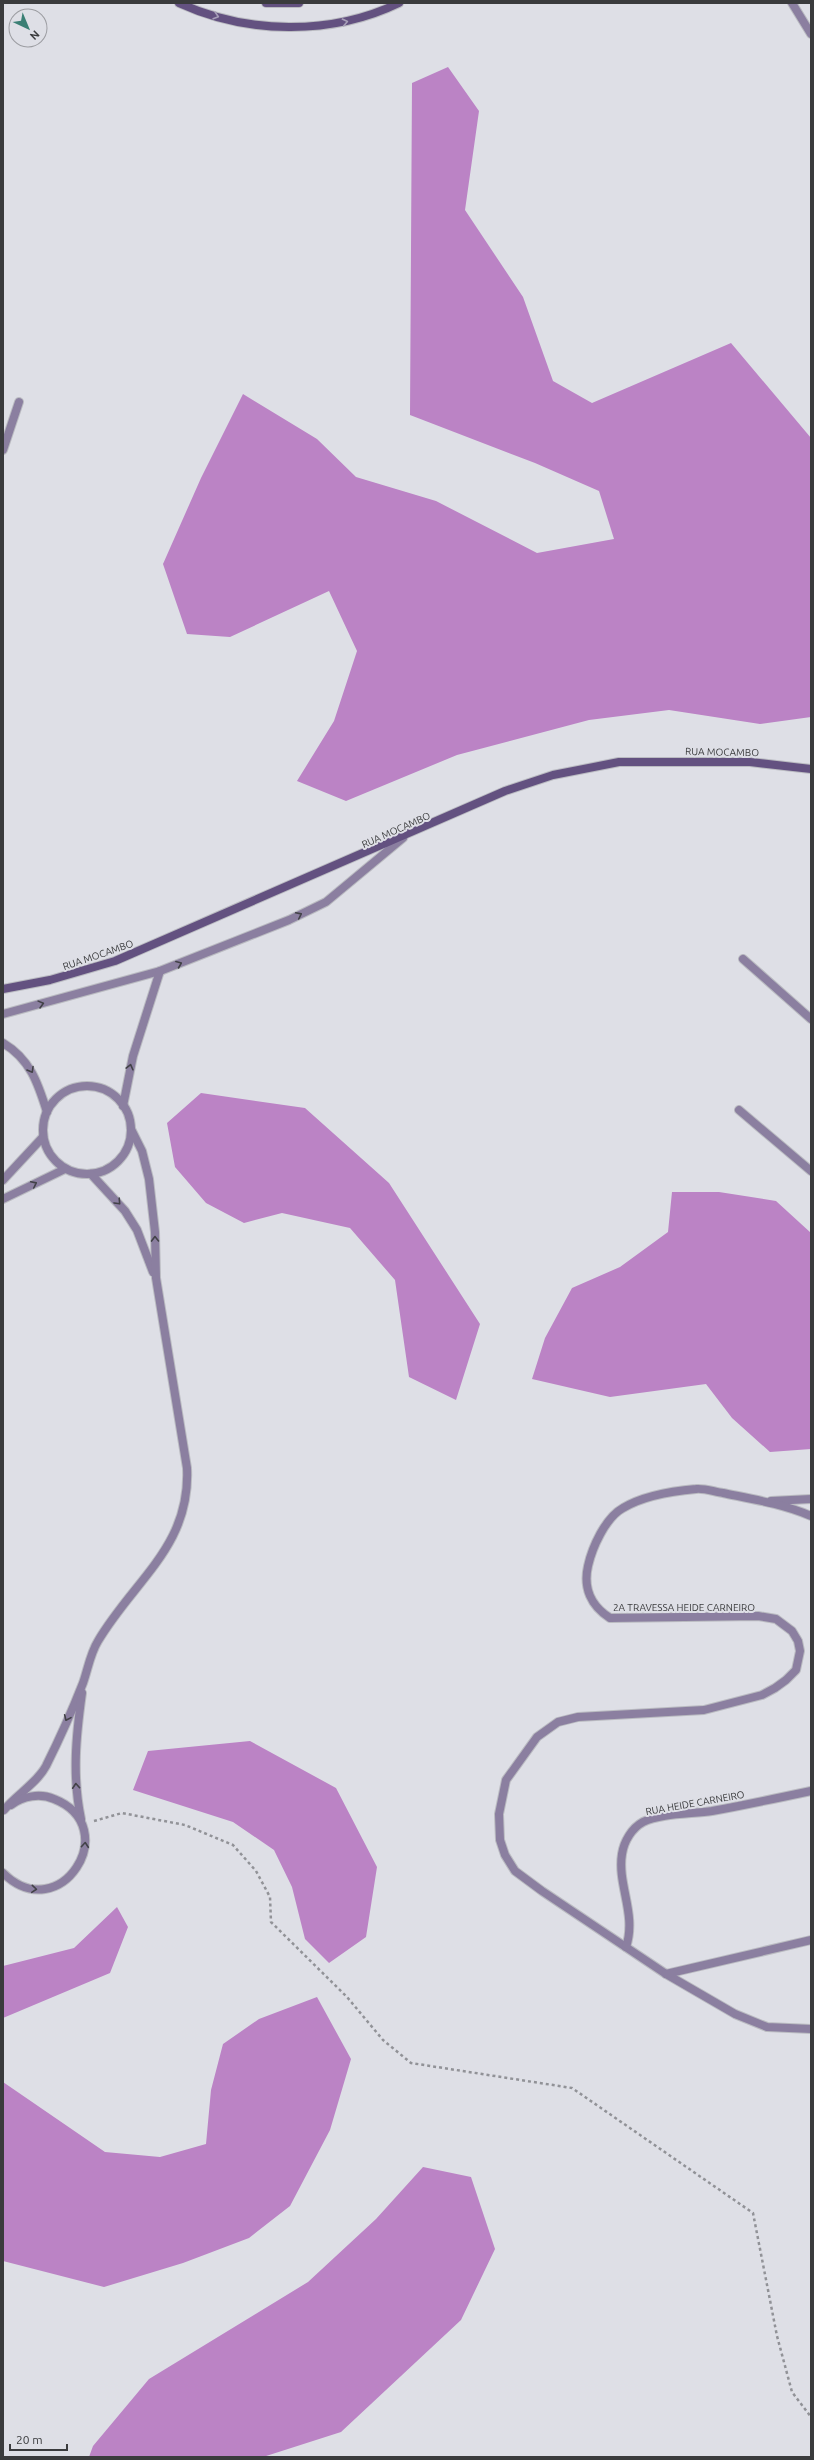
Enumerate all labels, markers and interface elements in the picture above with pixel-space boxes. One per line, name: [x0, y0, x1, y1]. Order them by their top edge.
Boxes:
north arrow: [8, 8, 48, 48]
one-way arrow: [212, 11, 219, 20]
one-way arrow: [341, 18, 348, 26]
text: N: [28, 28, 42, 42]
street label: RUA MOCAMBO: [685, 746, 759, 758]
street label: RUA MOCAMBO: [360, 810, 432, 850]
one-way arrow: [295, 912, 303, 920]
street label: RUA MOCAMBO: [61, 938, 135, 972]
one-way arrow: [175, 960, 182, 968]
one-way arrow: [37, 1000, 44, 1009]
one-way arrow: [125, 1064, 134, 1071]
one-way arrow: [26, 1066, 33, 1073]
one-way arrow: [30, 1181, 37, 1189]
one-way arrow: [113, 1198, 120, 1205]
one-way arrow: [151, 1236, 159, 1242]
street label: 2A TRAVESSA HEIDE CARNEIRO: [613, 1602, 755, 1613]
one-way arrow: [64, 1714, 72, 1722]
one-way arrow: [72, 1783, 81, 1789]
street label: RUA HEIDE CARNEIRO: [645, 1789, 746, 1817]
one-way arrow: [80, 1842, 89, 1849]
one-way arrow: [31, 1884, 37, 1893]
scale bar: [10, 2426, 67, 2452]
text: 20 m: [16, 2433, 43, 2446]

